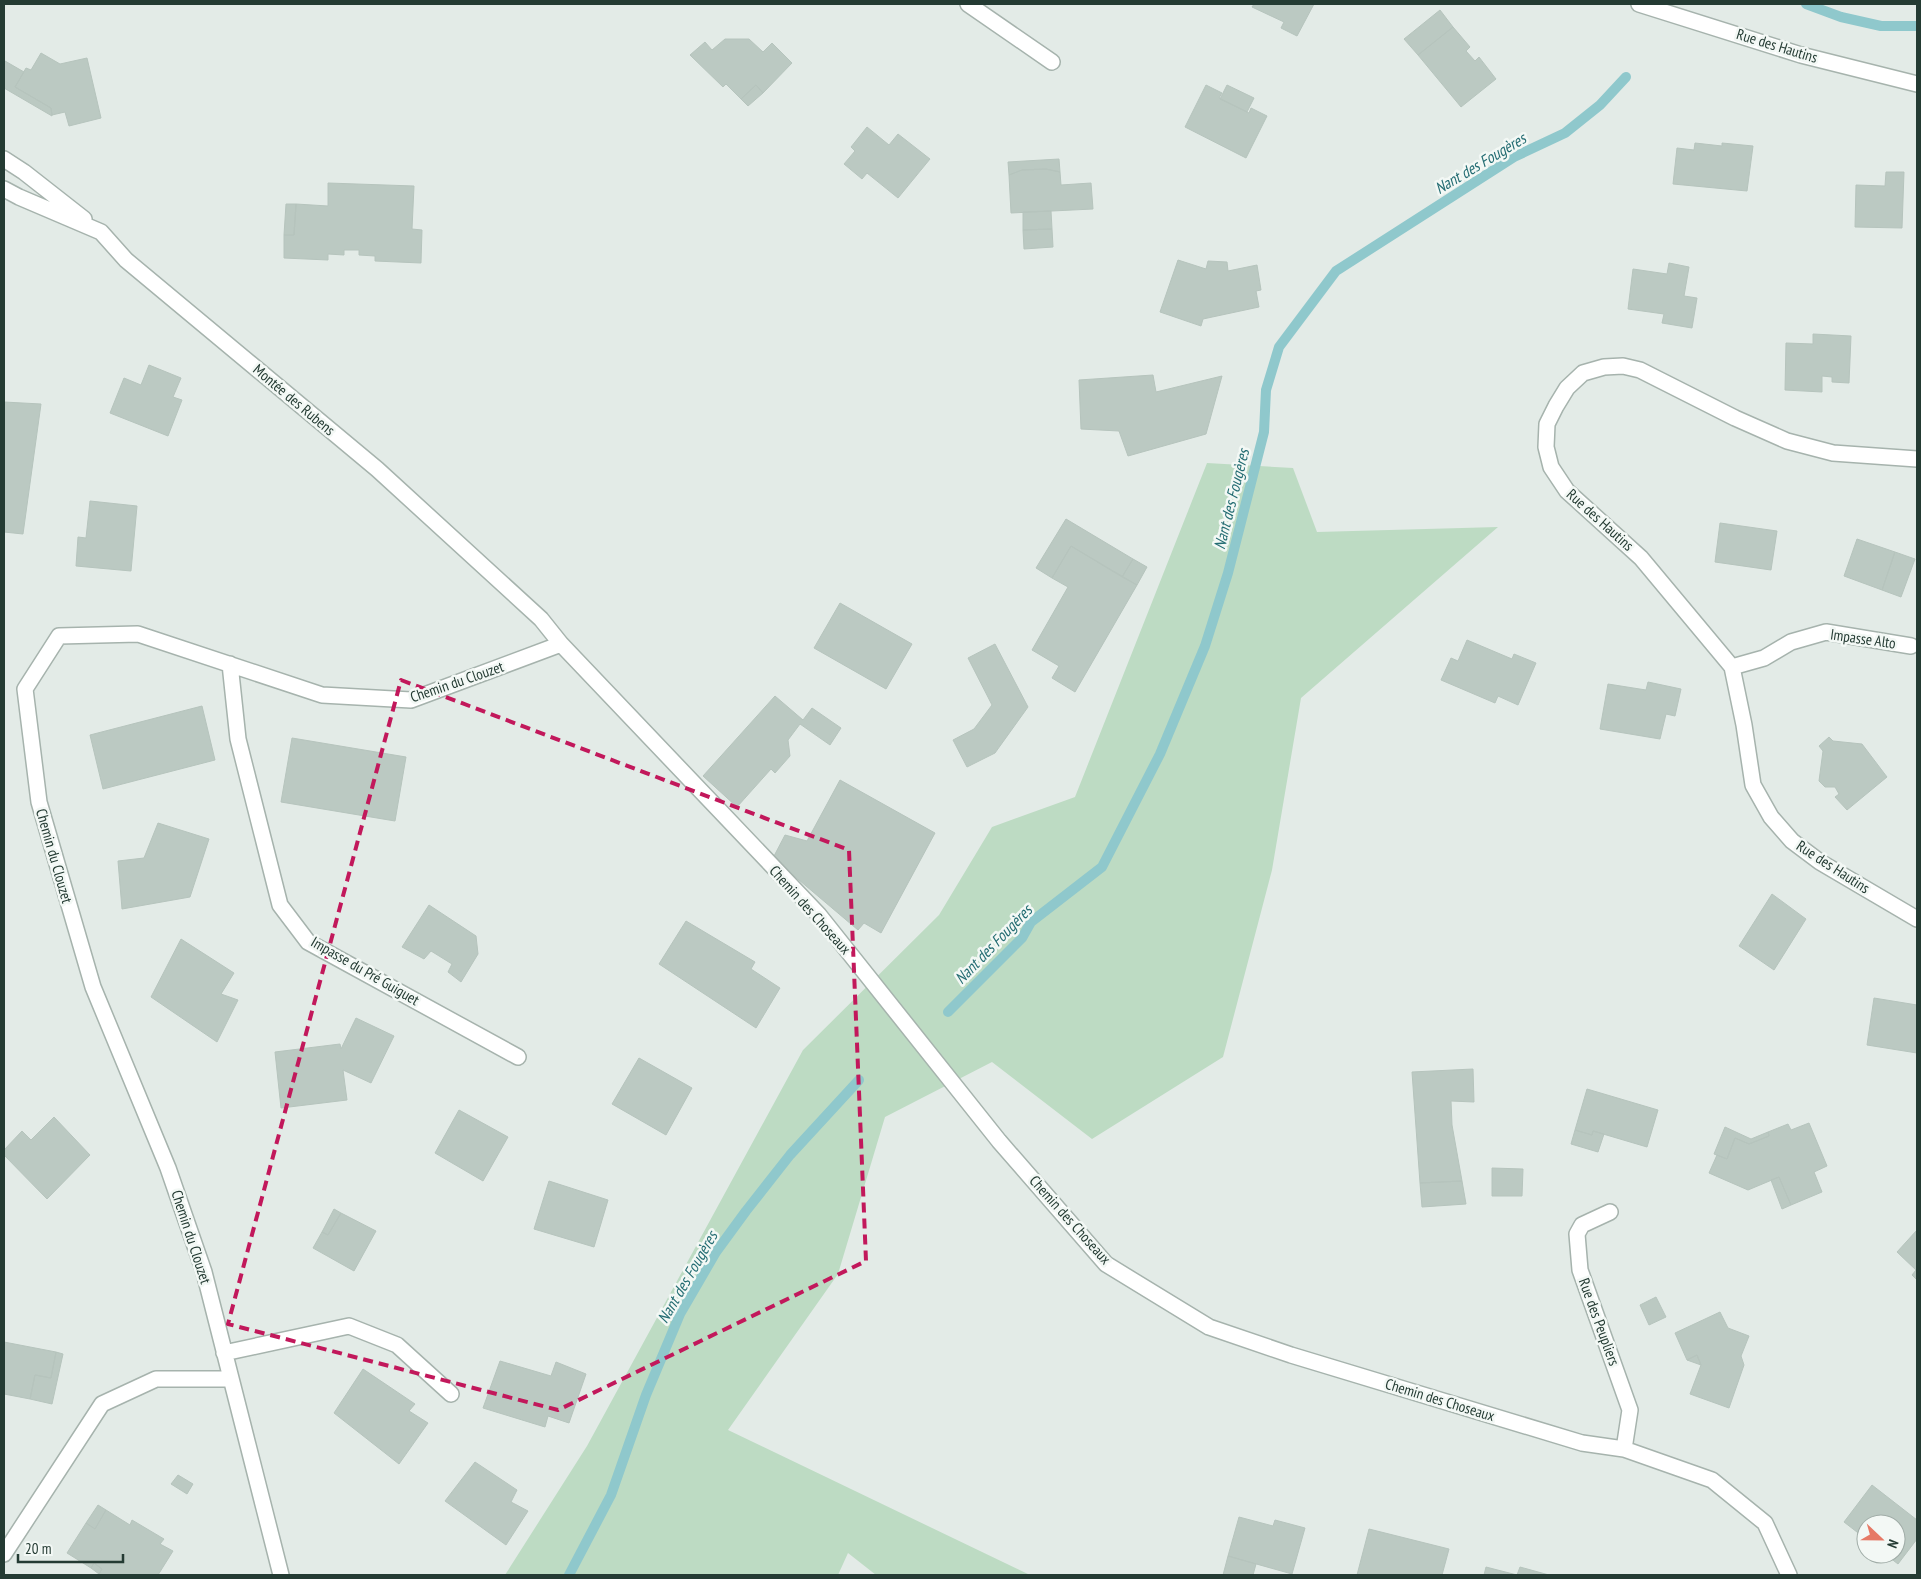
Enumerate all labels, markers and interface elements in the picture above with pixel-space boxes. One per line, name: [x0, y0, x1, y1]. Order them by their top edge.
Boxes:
street label: Rue des Hautins: [1734, 24, 1820, 67]
water label: Nant des Fougères: [1431, 127, 1530, 198]
street label: Montée des Rubens: [249, 360, 339, 439]
water label: Nant des Fougères: [1209, 445, 1253, 551]
street label: Rue des Hautins: [1563, 485, 1638, 555]
street label: Impasse Alto: [1829, 625, 1897, 653]
street label: Chemin du Clouzet: [408, 657, 506, 706]
street label: Chemin du Clouzet: [32, 806, 77, 905]
street label: Rue des Hautins: [1793, 836, 1874, 897]
street label: Chemin des Choseaux: [765, 861, 855, 958]
water label: Nant des Fougères: [950, 899, 1037, 988]
street label: Impasse du Pré Guiguet: [308, 932, 423, 1009]
street label: Chemin des Choseaux: [1025, 1171, 1115, 1268]
street label: Chemin du Clouzet: [167, 1188, 216, 1286]
water label: Nant des Fougères: [653, 1226, 722, 1326]
street label: Rue des Peupliers: [1575, 1275, 1624, 1368]
street label: Chemin des Choseaux: [1383, 1374, 1497, 1425]
north arrow: [1856, 1514, 1906, 1564]
scale bar: [18, 1532, 122, 1564]
text: N: [1883, 1537, 1903, 1551]
text: 20 m: [25, 1539, 51, 1558]

